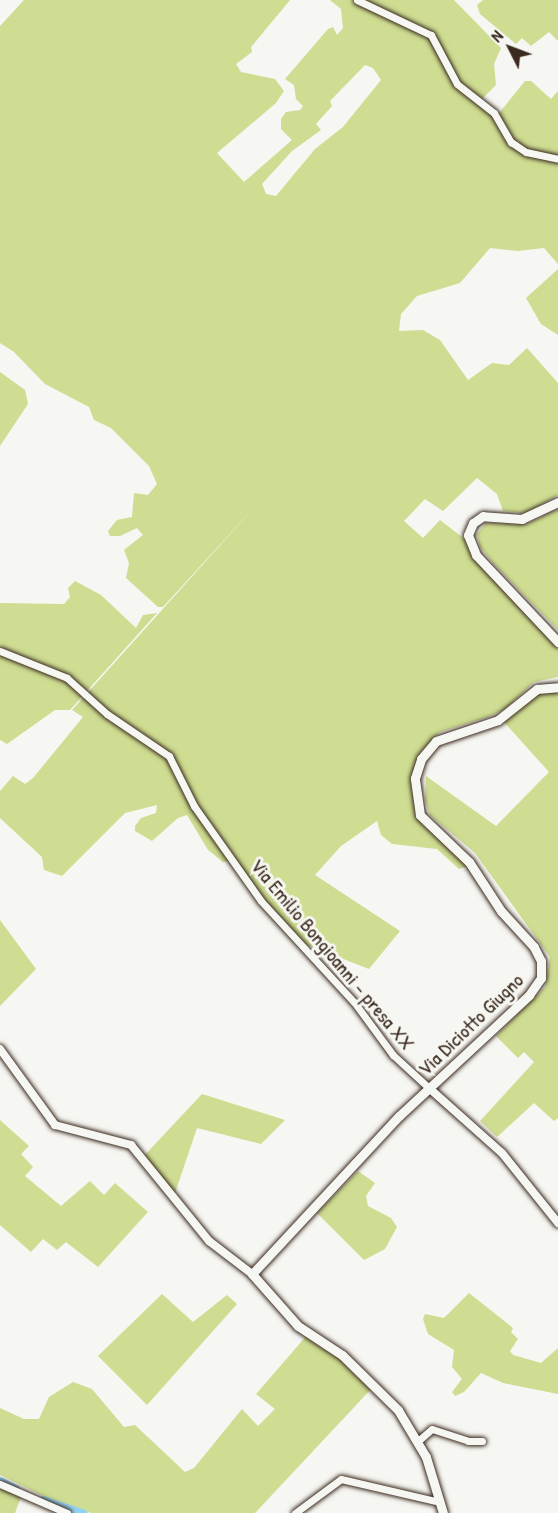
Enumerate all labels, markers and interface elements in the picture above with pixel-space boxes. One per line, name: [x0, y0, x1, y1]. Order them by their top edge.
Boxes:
north arrow: [480, 18, 540, 78]
text: N: [486, 25, 508, 46]
street label: Via Emilio Bongioanni - presa XX: [246, 853, 420, 1055]
street label: Via Diciotto Giugno: [412, 968, 528, 1080]

